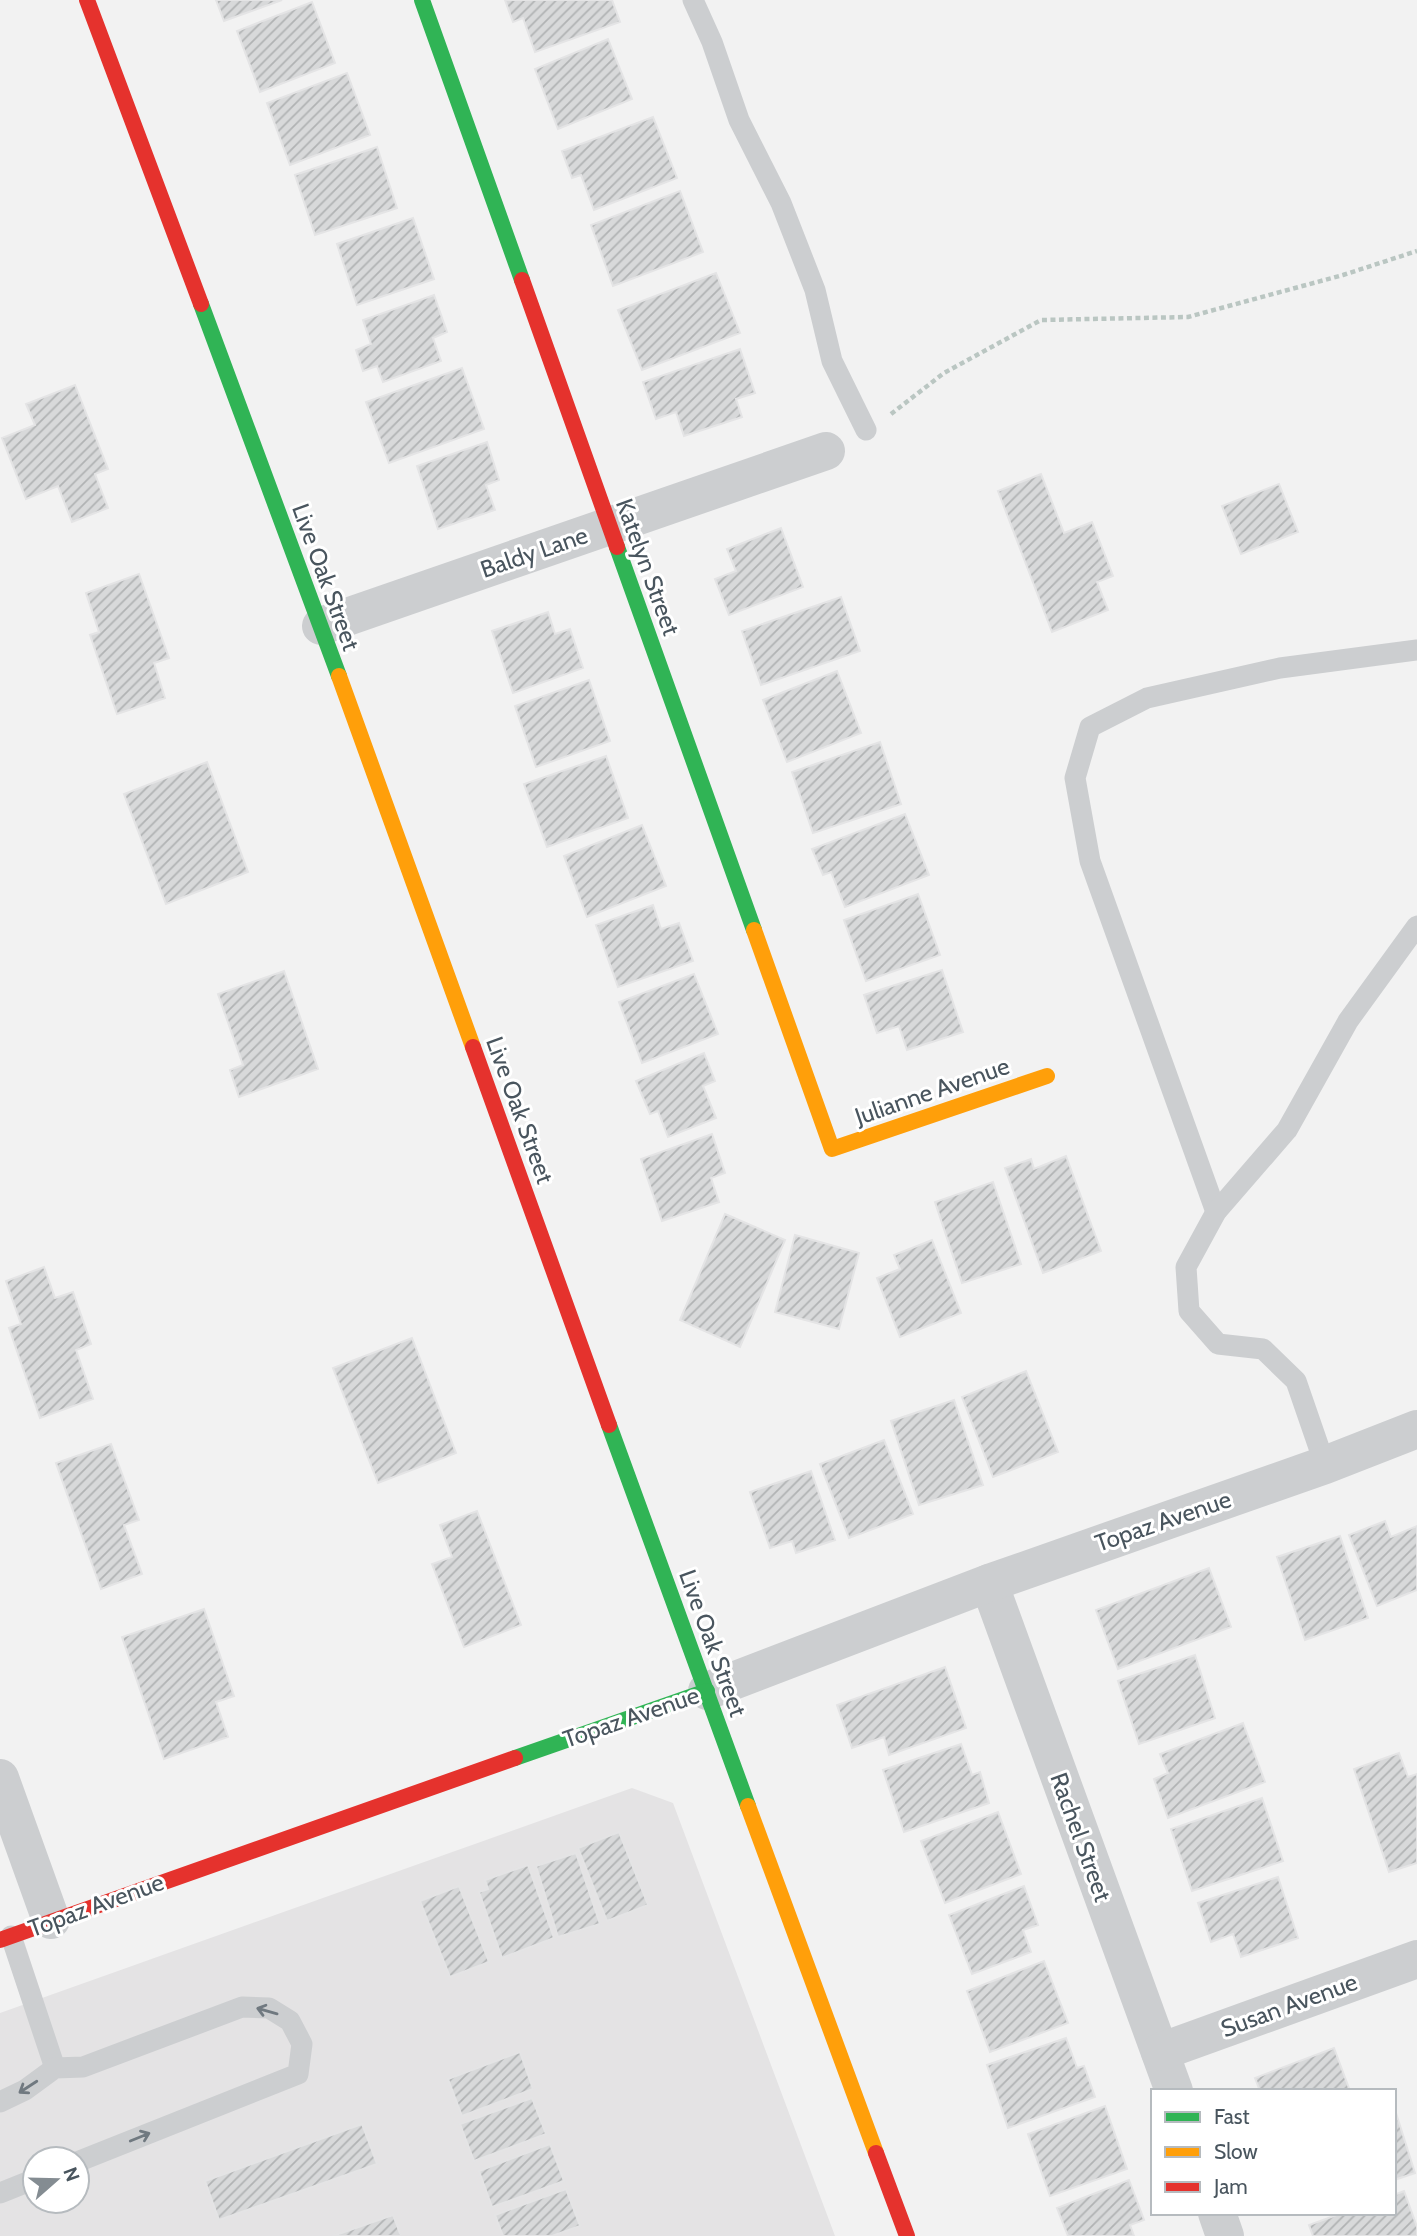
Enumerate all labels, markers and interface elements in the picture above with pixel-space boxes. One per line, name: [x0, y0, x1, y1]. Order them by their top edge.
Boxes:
street label: Katelyn Street: [610, 495, 686, 639]
street label: Live Oak Street: [286, 500, 366, 654]
street label: Baldy Lane: [477, 520, 591, 584]
street label: Live Oak Street: [480, 1033, 560, 1187]
street label: Julianne Avenue: [850, 1051, 1013, 1131]
street label: Topaz Avenue: [1091, 1484, 1235, 1558]
street label: Live Oak Street: [673, 1566, 753, 1720]
street label: Topaz Avenue: [559, 1680, 703, 1754]
street label: Rachel Street: [1044, 1769, 1118, 1905]
street label: Topaz Avenue: [24, 1867, 168, 1943]
street label: Susan Avenue: [1217, 1967, 1361, 2043]
one-way arrow: [256, 2003, 278, 2016]
one-way arrow: [19, 2080, 39, 2094]
legend: [1151, 2089, 1396, 2215]
text: Fast: [1214, 2104, 1250, 2129]
one-way arrow: [129, 2129, 151, 2142]
text: Slow: [1214, 2139, 1258, 2164]
north arrow: [21, 2145, 91, 2215]
text: N: [58, 2164, 85, 2185]
text: Jam: [1213, 2174, 1248, 2199]

